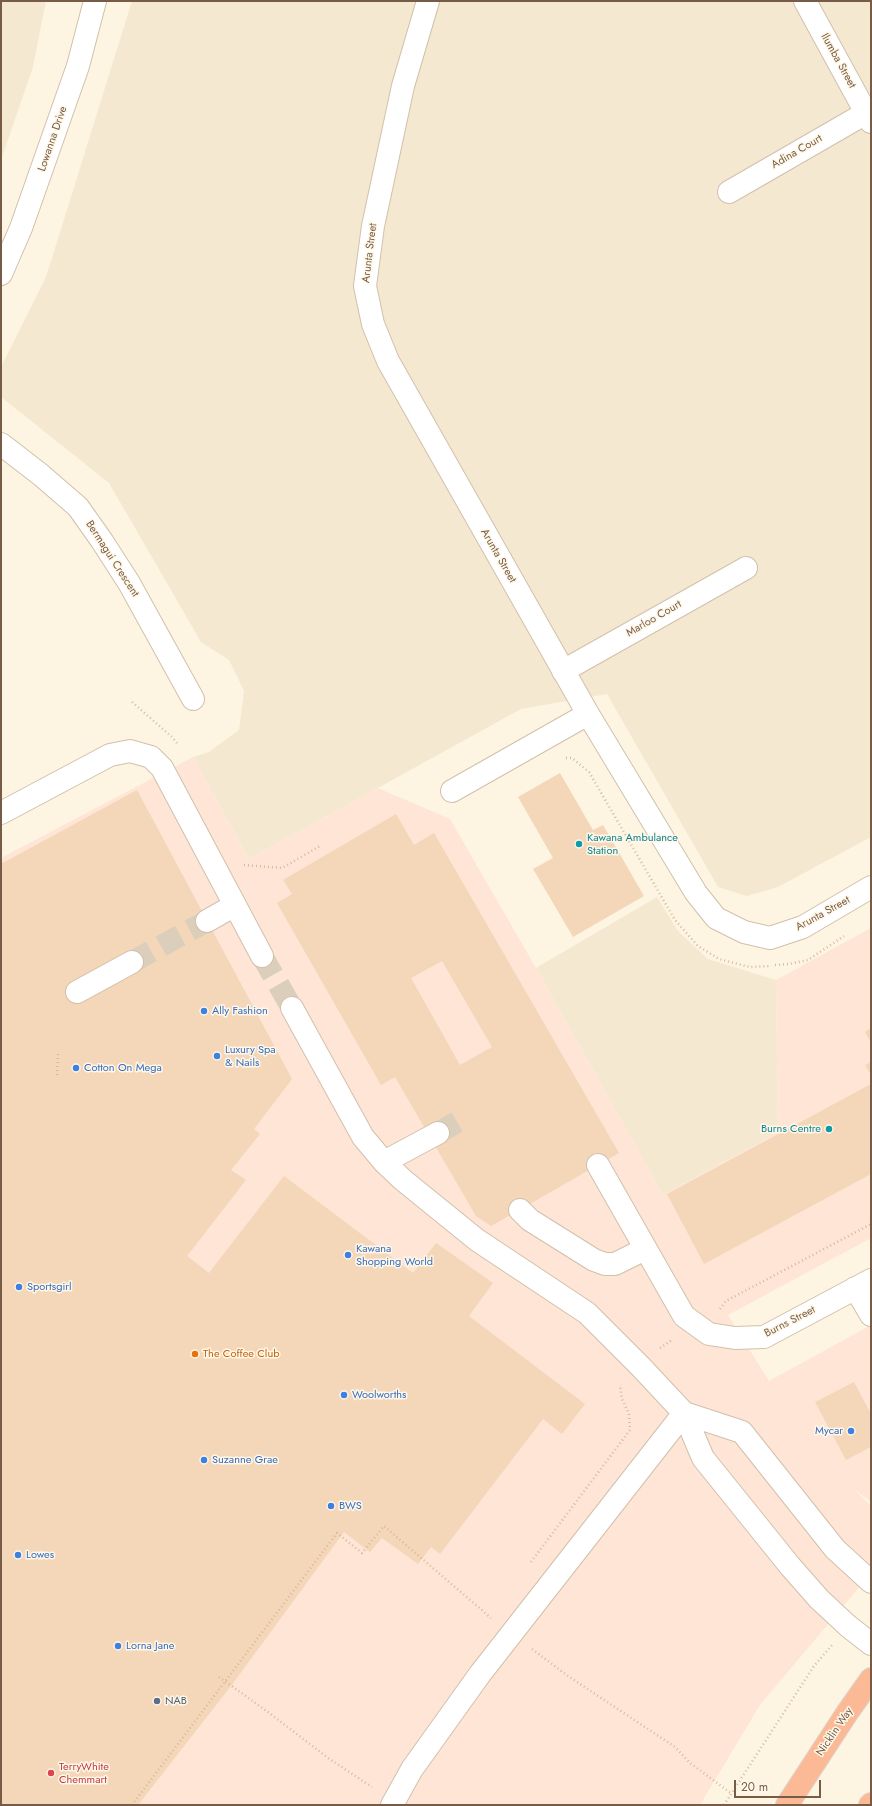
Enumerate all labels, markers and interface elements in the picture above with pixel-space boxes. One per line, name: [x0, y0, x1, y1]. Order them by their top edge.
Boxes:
street label: Ilumba Street: [818, 31, 858, 91]
street label: Lowanna Drive: [36, 105, 70, 173]
street label: Adina Court: [769, 132, 825, 172]
street label: Arunta Street: [360, 222, 380, 284]
street label: Bermagui Crescent: [82, 518, 142, 600]
street label: Arunta Street: [477, 527, 519, 585]
street label: Marloo Court: [624, 598, 684, 640]
place label: Kawana Ambulance Station: [587, 831, 678, 857]
marker: Kawana Ambulance Station: [574, 839, 584, 849]
street label: Arunta Street: [794, 894, 852, 934]
place label: Ally Fashion: [212, 1004, 268, 1018]
marker: Ally Fashion: [199, 1006, 209, 1016]
place label: Luxury Spa & Nails: [225, 1043, 276, 1069]
marker: Luxury Spa & Nails: [212, 1051, 222, 1061]
place label: Cotton On Mega: [84, 1061, 162, 1075]
marker: Cotton On Mega: [71, 1063, 81, 1073]
place label: Burns Centre: [761, 1122, 821, 1136]
marker: Burns Centre: [824, 1124, 834, 1134]
place label: Kawana Shopping World: [356, 1242, 433, 1268]
marker: Kawana Shopping World: [343, 1250, 353, 1260]
place label: Sportsgirl: [27, 1280, 72, 1294]
marker: Sportsgirl: [14, 1282, 24, 1292]
street label: Burns Street: [762, 1304, 818, 1340]
place label: The Coffee Club: [203, 1347, 279, 1361]
marker: The Coffee Club: [190, 1349, 200, 1359]
place label: Woolworths: [352, 1388, 406, 1402]
marker: Woolworths: [339, 1390, 349, 1400]
place label: Mycar: [815, 1424, 843, 1438]
marker: Mycar: [846, 1426, 856, 1436]
place label: Suzanne Grae: [212, 1453, 278, 1467]
marker: Suzanne Grae: [199, 1455, 209, 1465]
place label: BWS: [339, 1499, 362, 1513]
marker: BWS: [326, 1501, 336, 1511]
place label: Lowes: [26, 1548, 54, 1562]
marker: Lowes: [13, 1550, 23, 1560]
place label: Lorna Jane: [126, 1639, 174, 1653]
marker: Lorna Jane: [113, 1641, 123, 1651]
place label: NAB: [165, 1694, 187, 1708]
marker: NAB: [152, 1696, 162, 1706]
street label: Nicklin Way: [814, 1705, 856, 1759]
place label: TerryWhite Chemmart: [59, 1760, 109, 1786]
marker: TerryWhite Chemmart: [46, 1768, 56, 1778]
scale bar: [736, 1772, 823, 1798]
text: 20 m: [741, 1778, 768, 1796]

